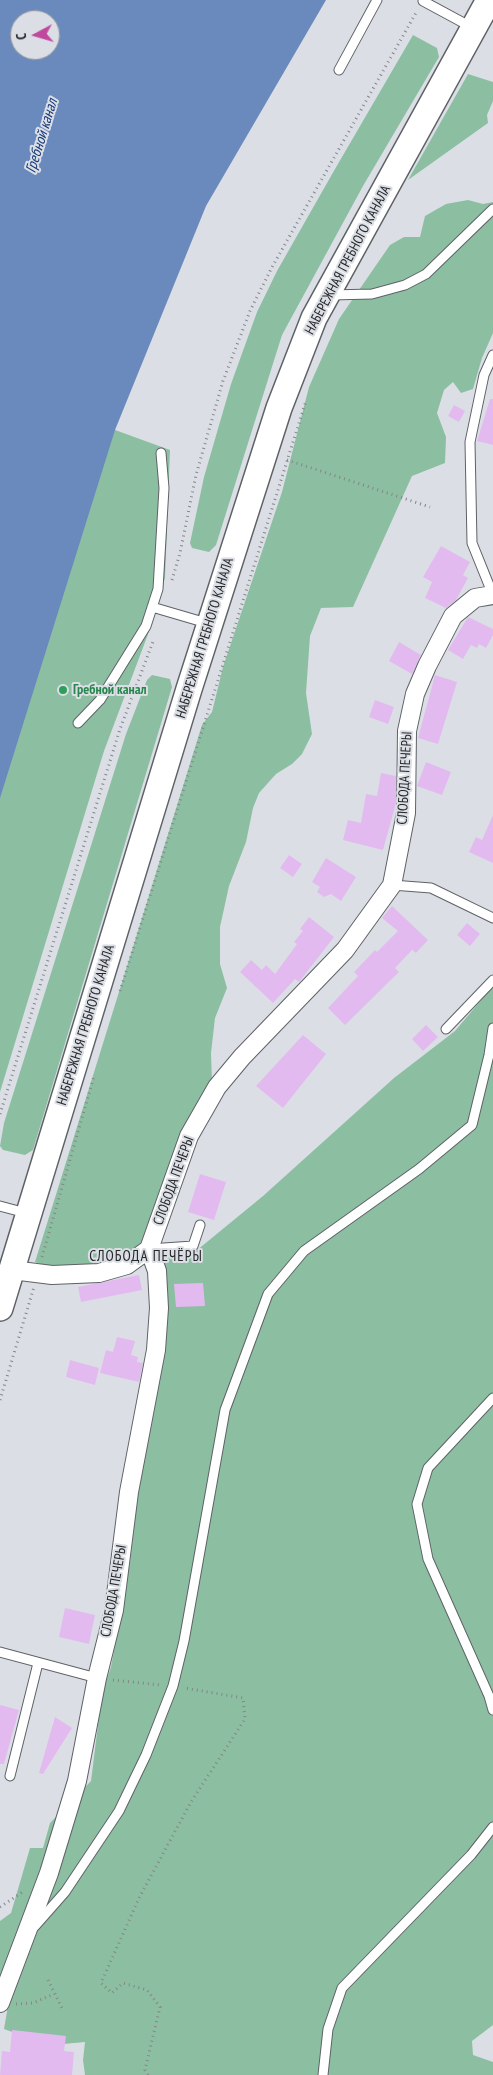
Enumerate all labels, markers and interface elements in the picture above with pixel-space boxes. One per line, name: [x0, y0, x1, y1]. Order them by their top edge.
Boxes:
north arrow: [10, 10, 60, 60]
text: С: [12, 32, 30, 41]
water label: Гребной канал: [22, 97, 62, 175]
street label: НАБЕРЕЖНАЯ ГРЕБНОГО КАНАЛА: [301, 182, 395, 338]
street label: НАБЕРЕЖНАЯ ГРЕБНОГО КАНАЛА: [173, 556, 237, 720]
place label: Гребной канал: [73, 682, 147, 698]
marker: Гребной канал: [57, 684, 69, 696]
street label: СЛОБОДА ПЕЧЕРЫ: [394, 731, 416, 825]
street label: НАБЕРЕЖНАЯ ГРЕБНОГО КАНАЛА: [54, 943, 118, 1107]
street label: СЛОБОДА ПЕЧЕРЫ: [150, 1134, 198, 1228]
district label: СЛОБОДА ПЕЧЁРЫ: [87, 1248, 205, 1266]
street label: СЛОБОДА ПЕЧЕРЫ: [98, 1544, 130, 1638]

